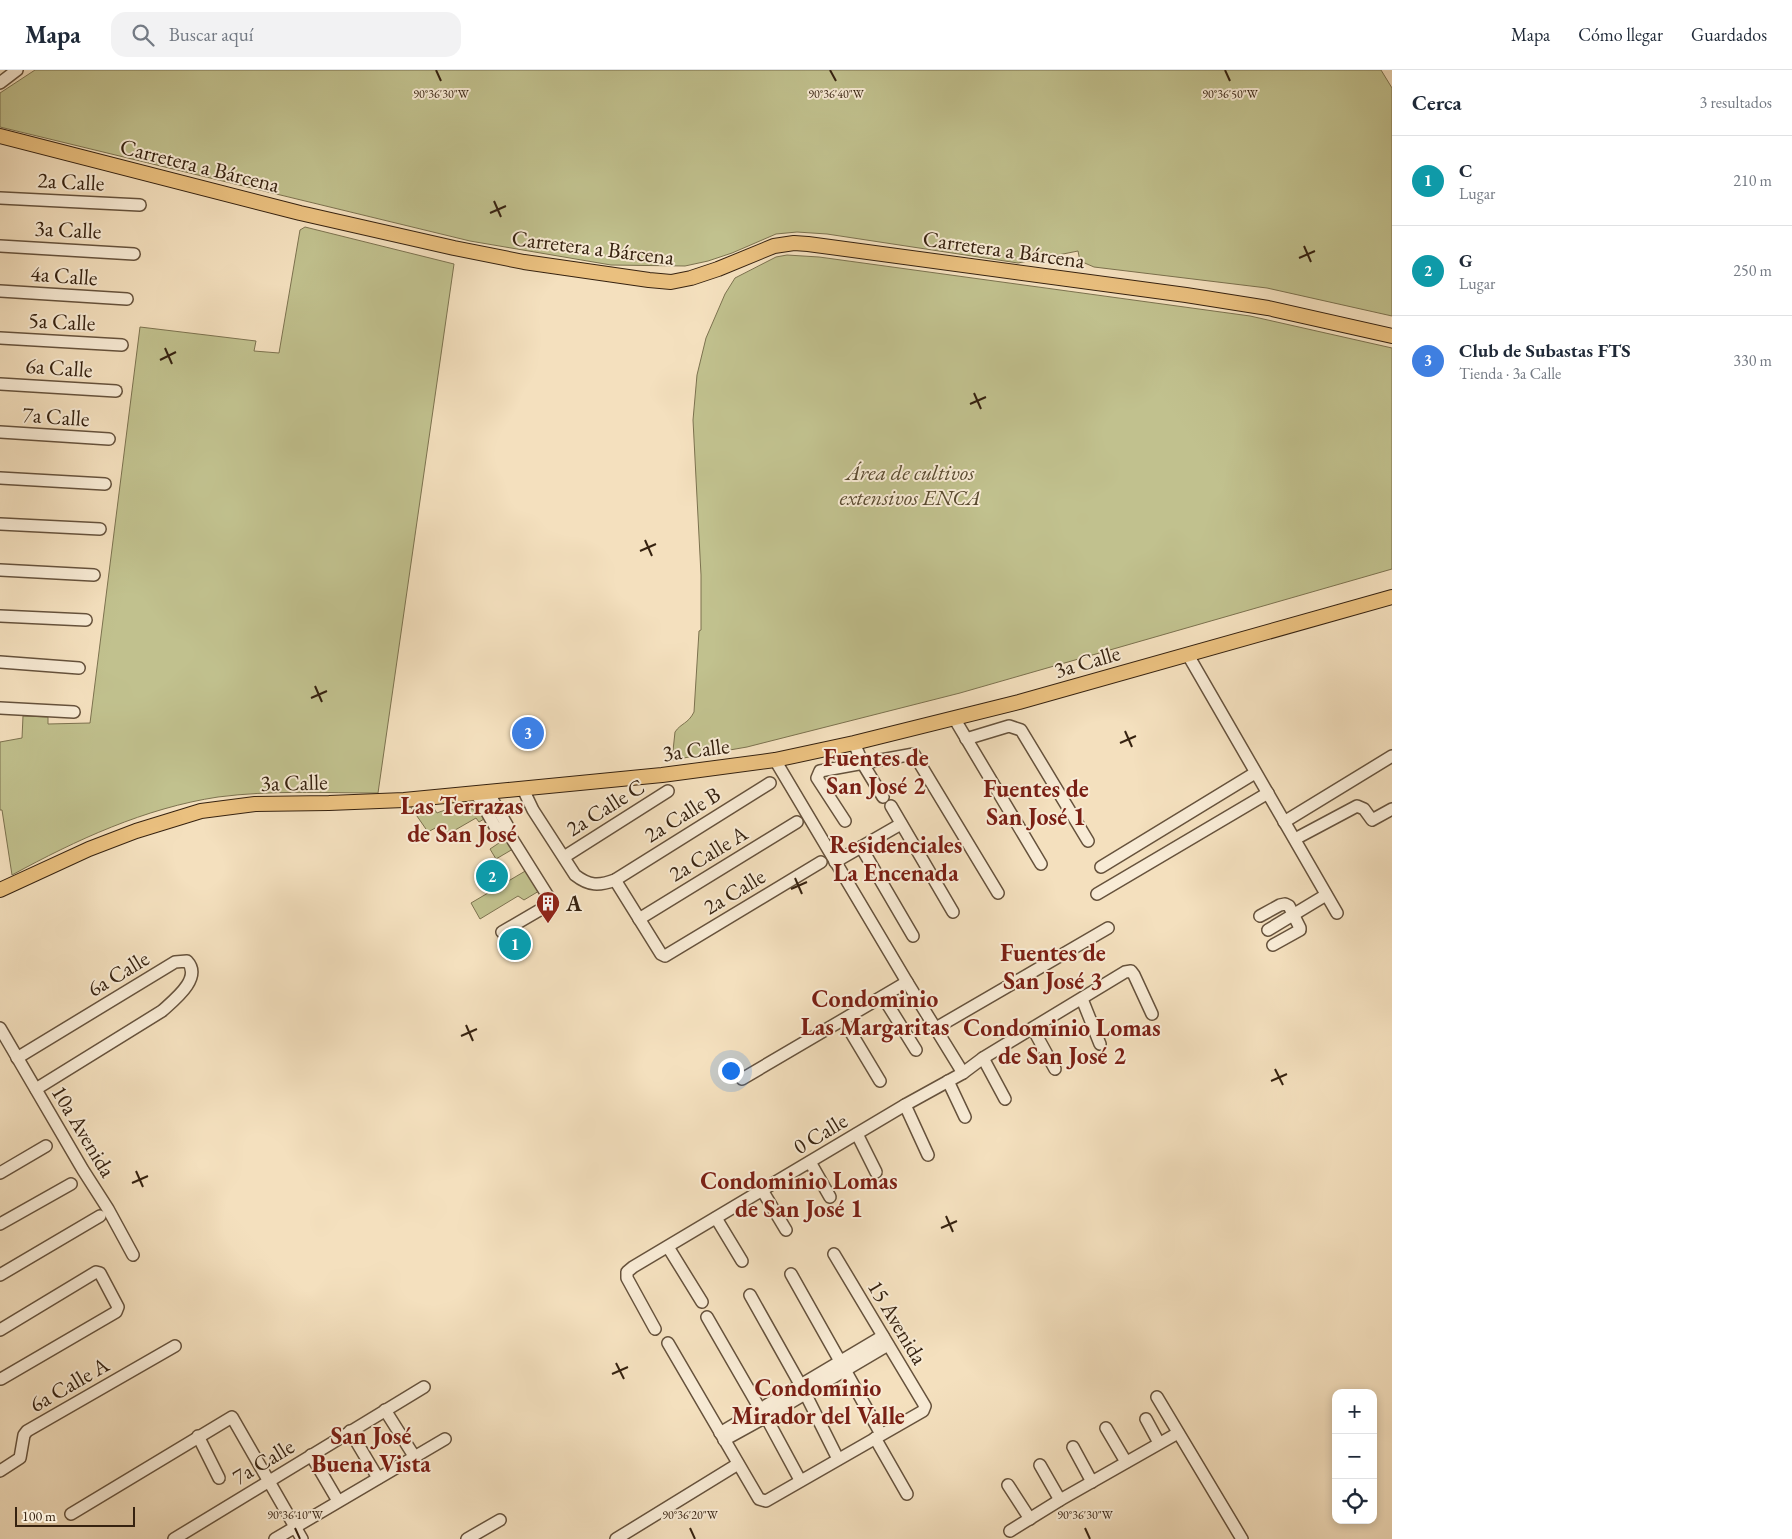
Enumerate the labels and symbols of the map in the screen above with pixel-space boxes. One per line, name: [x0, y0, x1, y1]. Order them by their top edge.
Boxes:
text: 90°36'30"W: [413, 86, 470, 102]
text: 90°36'40"W: [808, 86, 865, 102]
text: 90°36'50"W: [1202, 86, 1259, 102]
street label: Carretera a Bárcena: [117, 132, 283, 199]
street label: 2a Calle: [37, 165, 106, 198]
street label: 3a Calle: [34, 213, 103, 246]
street label: Carretera a Bárcena: [510, 223, 676, 272]
street label: Carretera a Bárcena: [921, 224, 1087, 275]
street label: 4a Calle: [29, 259, 99, 292]
street label: 5a Calle: [28, 305, 97, 338]
street label: 6a Calle: [24, 351, 94, 384]
street label: 7a Calle: [21, 400, 91, 433]
park label: Área de cultivos extensivos ENCA: [839, 458, 981, 512]
street label: 3a Calle: [1051, 638, 1124, 685]
pin: 3: [512, 714, 544, 752]
street label: 3a Calle: [661, 731, 732, 768]
district label: Fuentes de San José 2: [823, 742, 929, 801]
street label: 3a Calle: [260, 767, 328, 798]
street label: 2a Calle C: [561, 772, 650, 843]
district label: Fuentes de San José 1: [983, 773, 1089, 832]
street label: 2a Calle B: [639, 780, 726, 849]
district label: Las Terrazas de San José: [401, 790, 523, 849]
street label: 2a Calle A: [664, 818, 754, 888]
district label: Residenciales La Encenada: [830, 829, 963, 888]
pin: 2: [476, 857, 508, 895]
street label: 2a Calle: [698, 861, 771, 921]
place label: A: [565, 889, 582, 918]
building icon: A: [535, 890, 561, 924]
pin: 1: [499, 925, 531, 963]
district label: Fuentes de San José 3: [1000, 937, 1106, 996]
street label: 6a Calle: [82, 943, 155, 1003]
district label: Condominio Las Margaritas: [801, 983, 949, 1043]
district label: Condominio Lomas de San José 2: [963, 1012, 1161, 1071]
your location: [718, 1058, 744, 1084]
street label: 10a Avenida: [45, 1080, 123, 1183]
street label: 0 Calle: [788, 1106, 853, 1161]
district label: Condominio Lomas de San José 1: [700, 1165, 898, 1224]
street label: 15 Avenida: [861, 1275, 934, 1370]
street label: 6a Calle A: [24, 1350, 115, 1419]
district label: Condominio Mirador del Valle: [731, 1372, 905, 1431]
district label: San José Buena Vista: [311, 1420, 431, 1479]
street label: 7a Calle: [227, 1431, 300, 1491]
scale bar: [15, 1504, 135, 1527]
text: 90°36'10"W: [267, 1507, 324, 1523]
text: 90°36'20"W: [662, 1507, 719, 1523]
text: 90°36'30"W: [1057, 1507, 1114, 1523]

